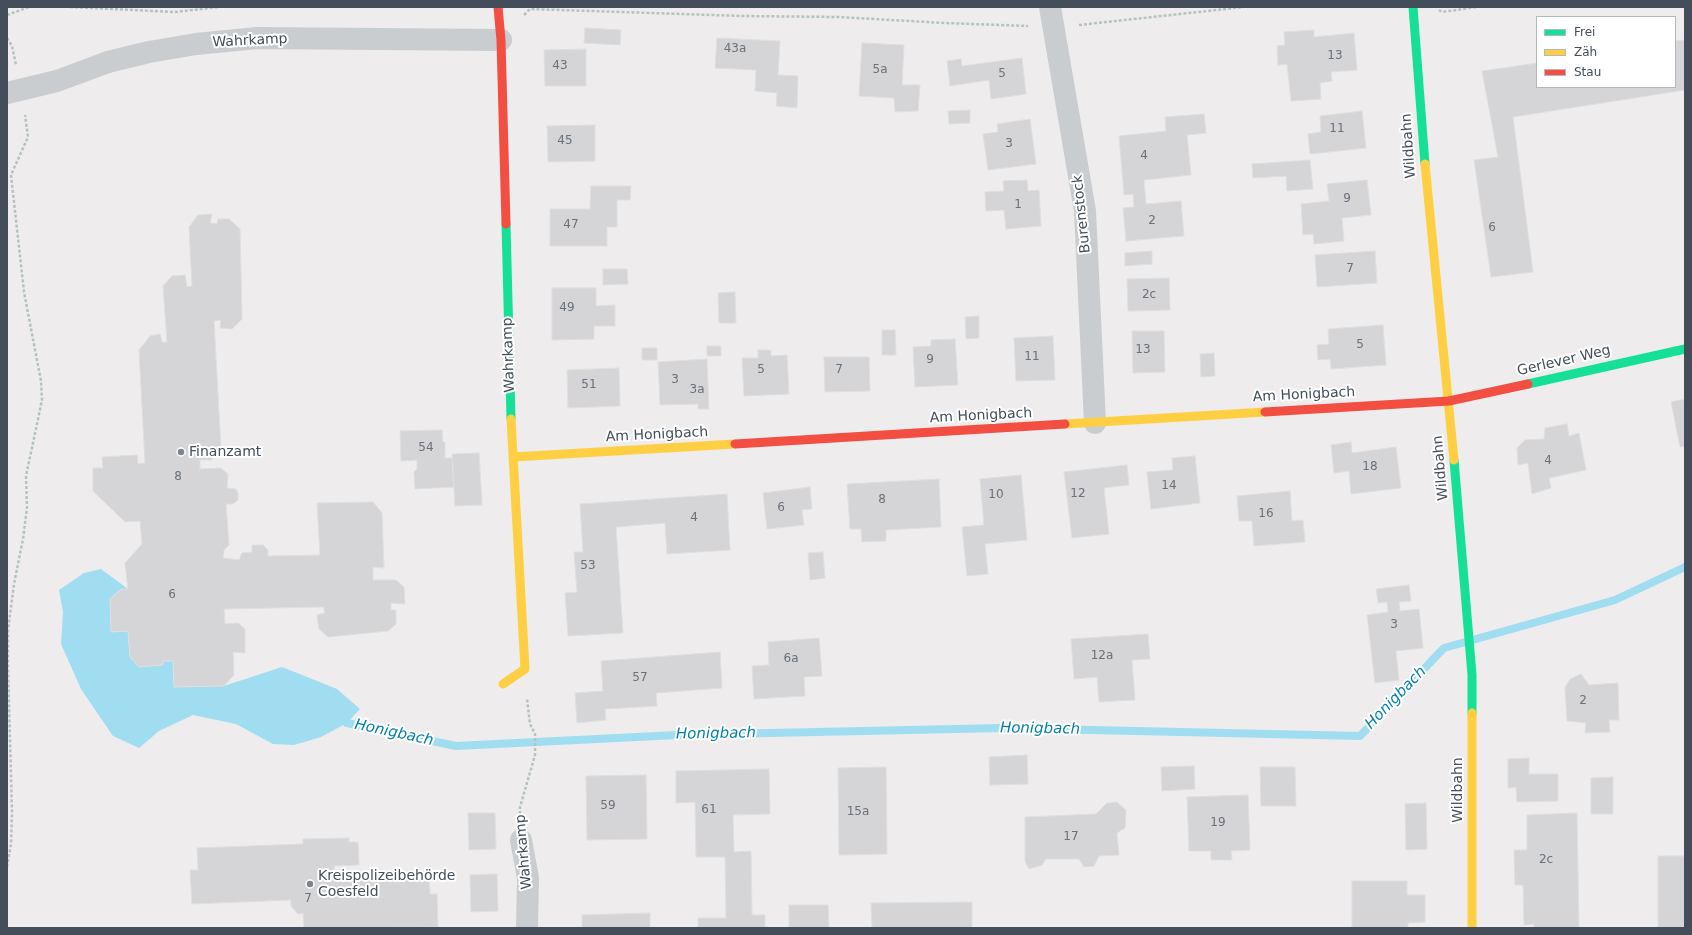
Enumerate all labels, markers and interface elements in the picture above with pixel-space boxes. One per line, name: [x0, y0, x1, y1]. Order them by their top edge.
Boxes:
legend: [1536, 16, 1676, 88]
text: Frei: [1574, 25, 1595, 39]
street label: Wahrkamp: [212, 31, 288, 51]
house number: 43a: [724, 42, 746, 56]
text: Zäh: [1574, 45, 1597, 59]
house number: 13: [1327, 49, 1343, 63]
house number: 43: [552, 59, 568, 73]
house number: 5a: [873, 63, 887, 77]
text: Stau: [1574, 65, 1601, 79]
house number: 5: [998, 67, 1006, 81]
street label: Wildbahn: [1398, 113, 1420, 179]
house number: 11: [1329, 122, 1345, 136]
house number: 45: [557, 134, 573, 148]
house number: 3: [1005, 137, 1013, 151]
house number: 4: [1140, 149, 1148, 163]
street label: Burenstock: [1070, 174, 1094, 254]
house number: 9: [1343, 192, 1351, 206]
house number: 1: [1014, 198, 1022, 212]
house number: 2: [1148, 214, 1156, 228]
house number: 47: [563, 218, 579, 232]
house number: 6: [1488, 221, 1496, 235]
house number: 7: [1346, 262, 1354, 276]
house number: 2c: [1142, 288, 1156, 302]
house number: 49: [559, 301, 575, 315]
street label: Wahrkamp: [499, 317, 519, 393]
house number: 5: [1356, 338, 1364, 352]
street label: Gerlever Weg: [1516, 342, 1612, 380]
house number: 13: [1135, 343, 1151, 357]
house number: 11: [1024, 350, 1040, 364]
house number: 9: [926, 353, 934, 367]
house number: 5: [757, 363, 765, 377]
house number: 7: [835, 363, 843, 377]
house number: 3: [671, 373, 679, 387]
house number: 51: [581, 378, 597, 392]
house number: 3a: [690, 383, 704, 397]
street label: Am Honigbach: [1252, 384, 1356, 406]
street label: Am Honigbach: [929, 405, 1033, 427]
street label: Am Honigbach: [605, 424, 709, 446]
street label: Wildbahn: [1430, 435, 1452, 501]
house number: 54: [418, 441, 434, 455]
place label: Finanzamt: [189, 444, 261, 460]
marker: Finanzamt: [176, 447, 186, 457]
house number: 4: [1544, 454, 1552, 468]
house number: 18: [1362, 460, 1378, 474]
house number: 8: [174, 470, 182, 484]
house number: 14: [1161, 479, 1177, 493]
house number: 12: [1070, 487, 1086, 501]
house number: 10: [988, 488, 1004, 502]
house number: 8: [878, 493, 886, 507]
house number: 6: [777, 501, 785, 515]
house number: 16: [1258, 507, 1274, 521]
house number: 4: [690, 511, 698, 525]
house number: 53: [580, 559, 596, 573]
house number: 6: [168, 588, 176, 602]
house number: 3: [1390, 618, 1398, 632]
house number: 12a: [1091, 649, 1113, 663]
house number: 6a: [784, 652, 798, 666]
water label: Honigbach: [1362, 663, 1430, 733]
house number: 57: [632, 671, 648, 685]
house number: 2: [1579, 694, 1587, 708]
water label: Honigbach: [353, 716, 435, 750]
water label: Honigbach: [1000, 719, 1080, 739]
water label: Honigbach: [676, 724, 756, 744]
street label: Wildbahn: [1450, 757, 1466, 823]
house number: 59: [600, 799, 616, 813]
house number: 61: [701, 803, 717, 817]
house number: 15a: [847, 805, 869, 819]
street label: Wahrkamp: [512, 814, 536, 890]
house number: 19: [1210, 816, 1226, 830]
house number: 17: [1063, 830, 1079, 844]
house number: 2c: [1539, 853, 1553, 867]
place label: Kreispolizeibehörde Coesfeld: [318, 868, 455, 900]
marker: Kreispolizeibehörde Coesfeld: [305, 879, 315, 889]
house number: 7: [304, 892, 312, 906]

